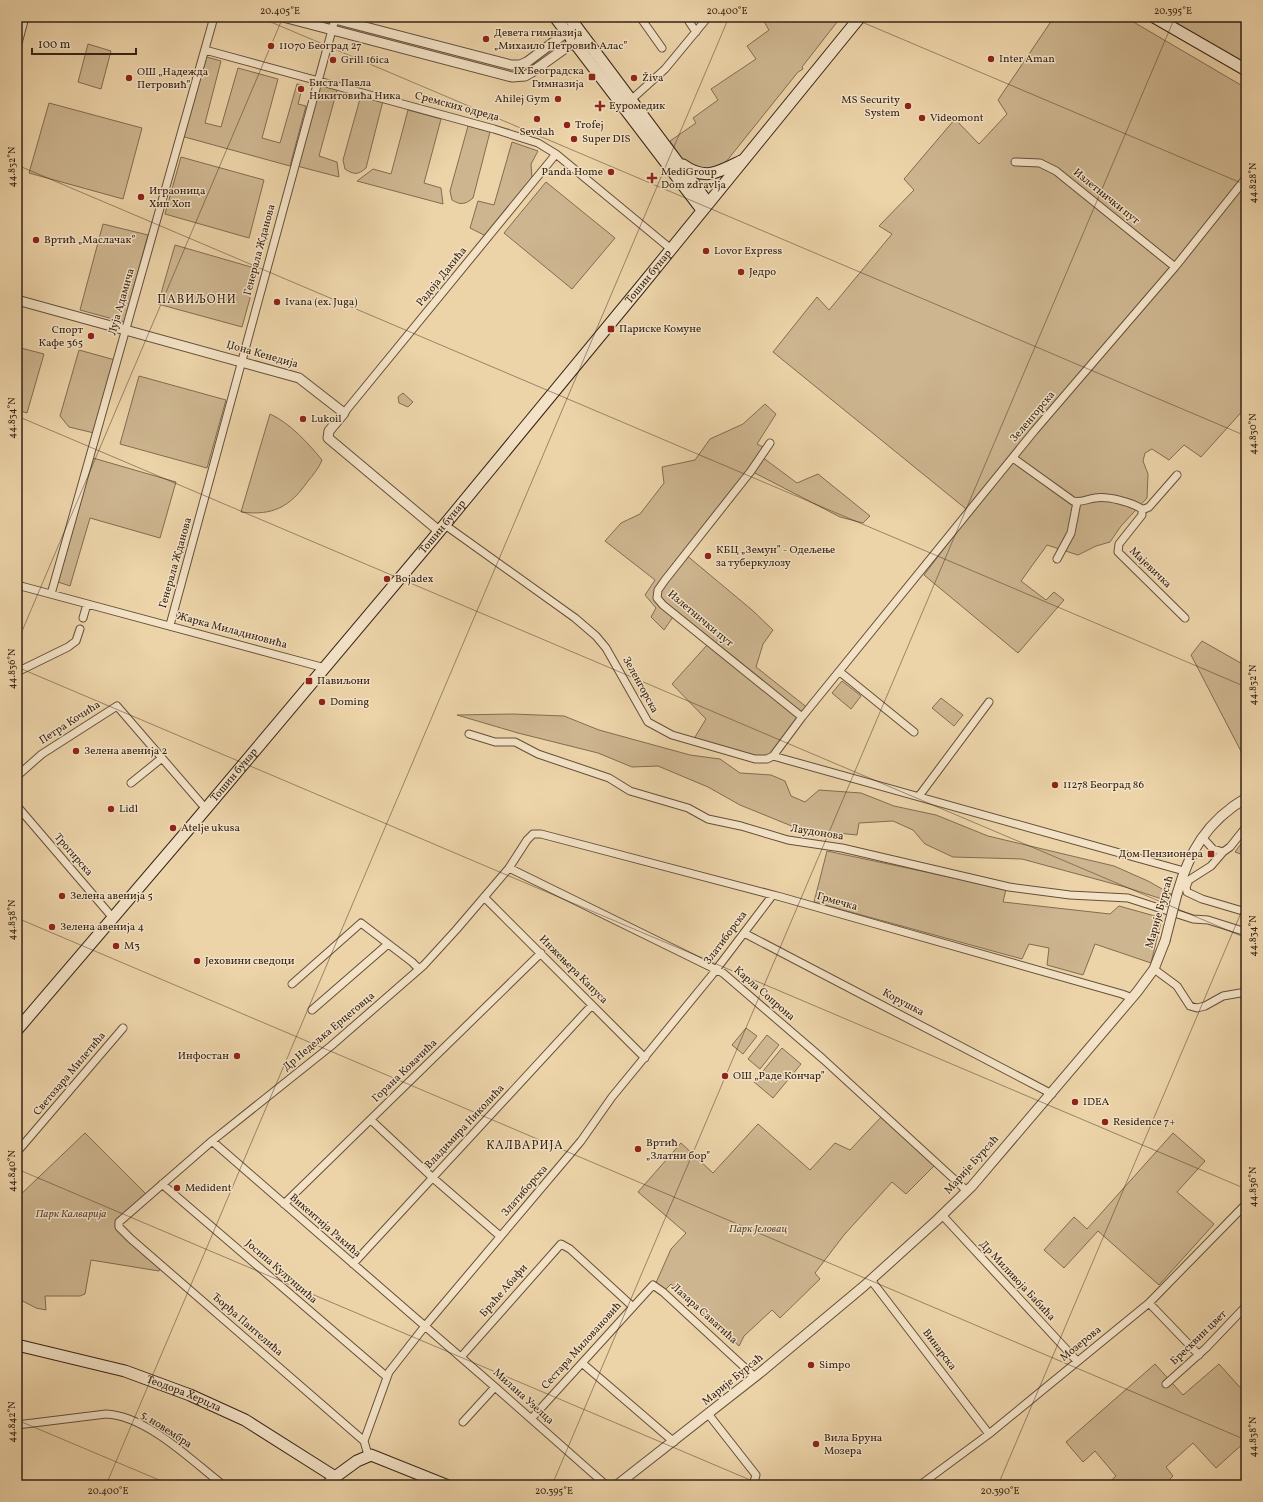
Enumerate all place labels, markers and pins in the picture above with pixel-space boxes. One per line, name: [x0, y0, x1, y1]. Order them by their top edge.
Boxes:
place label: Девета гимназија „Михаило Петровић Алас”: [494, 26, 628, 54]
marker: Девета гимназија „Михаило Петровић Алас”: [481, 34, 491, 44]
place label: 11070 Београд 27: [279, 39, 362, 54]
marker: 11070 Београд 27: [266, 41, 276, 51]
place label: Inter Aman: [999, 52, 1055, 67]
place label: Grill 16ica: [341, 53, 390, 68]
marker: Inter Aman: [986, 54, 996, 64]
marker: Grill 16ica: [328, 55, 338, 65]
place label: IX Београдска Гимназија: [514, 64, 585, 92]
place label: ОШ „Надежда Петровић”: [137, 65, 209, 93]
place label: Živa: [642, 71, 664, 86]
marker: IX Београдска Гимназија: [587, 72, 597, 82]
marker: ОШ „Надежда Петровић”: [124, 73, 134, 83]
marker: Živa: [629, 73, 639, 83]
place label: Биста Павла Никитовића Ника: [309, 76, 401, 104]
marker: Биста Павла Никитовића Ника: [296, 84, 306, 94]
place label: Ahilej Gym: [495, 92, 550, 107]
place label: MS Security System: [841, 93, 900, 121]
marker: Ahilej Gym: [553, 94, 563, 104]
place label: Еуромедик: [609, 99, 665, 114]
marker: Еуромедик: [594, 100, 606, 112]
marker: MS Security System: [903, 101, 913, 111]
place label: Videomont: [930, 111, 984, 126]
marker: Videomont: [917, 113, 927, 123]
marker: Sevdah: [532, 114, 542, 124]
place label: Trofej: [575, 118, 604, 133]
marker: Trofej: [562, 120, 572, 130]
place label: Sevdah: [519, 125, 555, 140]
place label: Super DIS: [582, 132, 631, 147]
marker: Super DIS: [569, 134, 579, 144]
place label: Panda Home: [542, 165, 603, 180]
place label: MediGroup Dom zdravlja: [661, 165, 726, 193]
marker: Panda Home: [606, 167, 616, 177]
marker: MediGroup Dom zdravlja: [646, 172, 658, 184]
place label: Играоница Хип Хоп: [149, 184, 206, 212]
marker: Играоница Хип Хоп: [136, 192, 146, 202]
place label: Вртић „Маслачак”: [44, 233, 136, 248]
marker: Вртић „Маслачак”: [31, 235, 41, 245]
place label: Lovor Express: [714, 244, 782, 259]
marker: Lovor Express: [701, 246, 711, 256]
place label: Једро: [749, 265, 776, 280]
marker: Једро: [736, 267, 746, 277]
place label: Ivana (ex. Juga): [285, 295, 358, 310]
marker: Ivana (ex. Juga): [272, 297, 282, 307]
place label: Париске Комуне: [619, 322, 701, 337]
place label: Спорт Кафе 365: [38, 323, 83, 351]
marker: Париске Комуне: [606, 324, 616, 334]
marker: Спорт Кафе 365: [86, 331, 96, 341]
place label: Lukoil: [311, 412, 342, 427]
marker: Lukoil: [298, 414, 308, 424]
place label: КБЦ „Земун” - Одељење за туберкулозу: [716, 543, 835, 571]
marker: КБЦ „Земун” - Одељење за туберкулозу: [703, 551, 713, 561]
place label: Bojadex: [395, 572, 434, 587]
marker: Bojadex: [382, 574, 392, 584]
place label: Павиљони: [317, 674, 370, 689]
marker: Павиљони: [304, 676, 314, 686]
place label: Doming: [330, 695, 369, 710]
marker: Doming: [317, 697, 327, 707]
place label: Зелена авенија 2: [84, 744, 168, 759]
marker: Зелена авенија 2: [71, 746, 81, 756]
place label: 11278 Београд 86: [1063, 778, 1144, 793]
marker: 11278 Београд 86: [1050, 780, 1060, 790]
place label: Lidl: [119, 802, 138, 817]
marker: Lidl: [106, 804, 116, 814]
place label: Atelje ukusa: [181, 821, 240, 836]
marker: Atelje ukusa: [168, 823, 178, 833]
place label: Дом Пензионера: [1119, 847, 1204, 862]
marker: Дом Пензионера: [1206, 849, 1216, 859]
place label: Зелена авенија 5: [70, 889, 153, 904]
marker: Зелена авенија 5: [57, 891, 67, 901]
place label: Зелена авенија 4: [60, 920, 145, 935]
marker: Зелена авенија 4: [47, 922, 57, 932]
place label: М3: [124, 939, 140, 954]
marker: М3: [111, 941, 121, 951]
place label: Јеховини сведоци: [205, 954, 295, 969]
marker: Јеховини сведоци: [192, 956, 202, 966]
place label: Инфостан: [178, 1049, 229, 1064]
marker: Инфостан: [232, 1051, 242, 1061]
place label: ОШ „Раде Кончар”: [733, 1069, 825, 1084]
marker: ОШ „Раде Кончар”: [720, 1071, 730, 1081]
place label: IDEA: [1083, 1095, 1109, 1110]
marker: IDEA: [1070, 1097, 1080, 1107]
place label: Residence 7+: [1113, 1115, 1175, 1130]
marker: Residence 7+: [1100, 1117, 1110, 1127]
place label: Вртић „Златни бор”: [646, 1136, 710, 1164]
marker: Вртић „Златни бор”: [633, 1144, 643, 1154]
place label: Medident: [185, 1181, 232, 1196]
marker: Medident: [172, 1183, 182, 1193]
place label: Simpo: [819, 1358, 850, 1373]
marker: Simpo: [806, 1360, 816, 1370]
place label: Вила Бруна Мозера: [824, 1431, 883, 1459]
marker: Вила Бруна Мозера: [811, 1439, 821, 1449]

